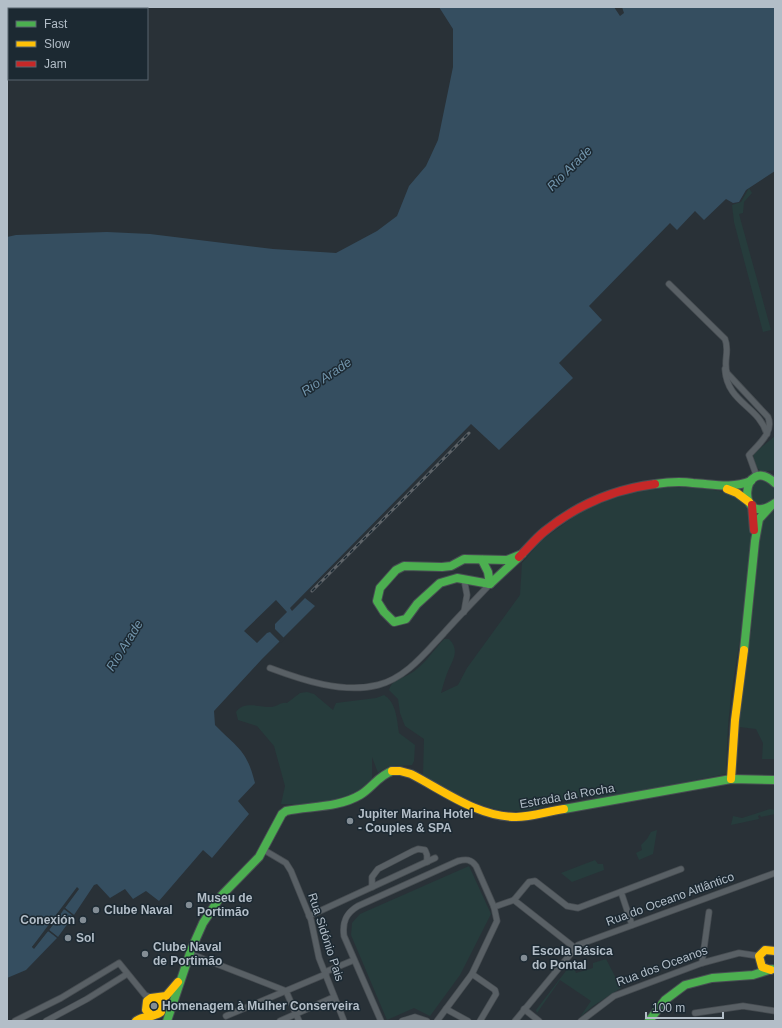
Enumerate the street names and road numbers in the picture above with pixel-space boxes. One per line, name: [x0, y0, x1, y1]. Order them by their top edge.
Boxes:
street label: Estrada da Rocha: [518, 781, 616, 811]
street label: Rua do Oceano Altlântico: [604, 869, 736, 929]
street label: Rua Sidónio Pais: [305, 891, 347, 983]
street label: Rua dos Oceanos: [614, 943, 710, 989]

